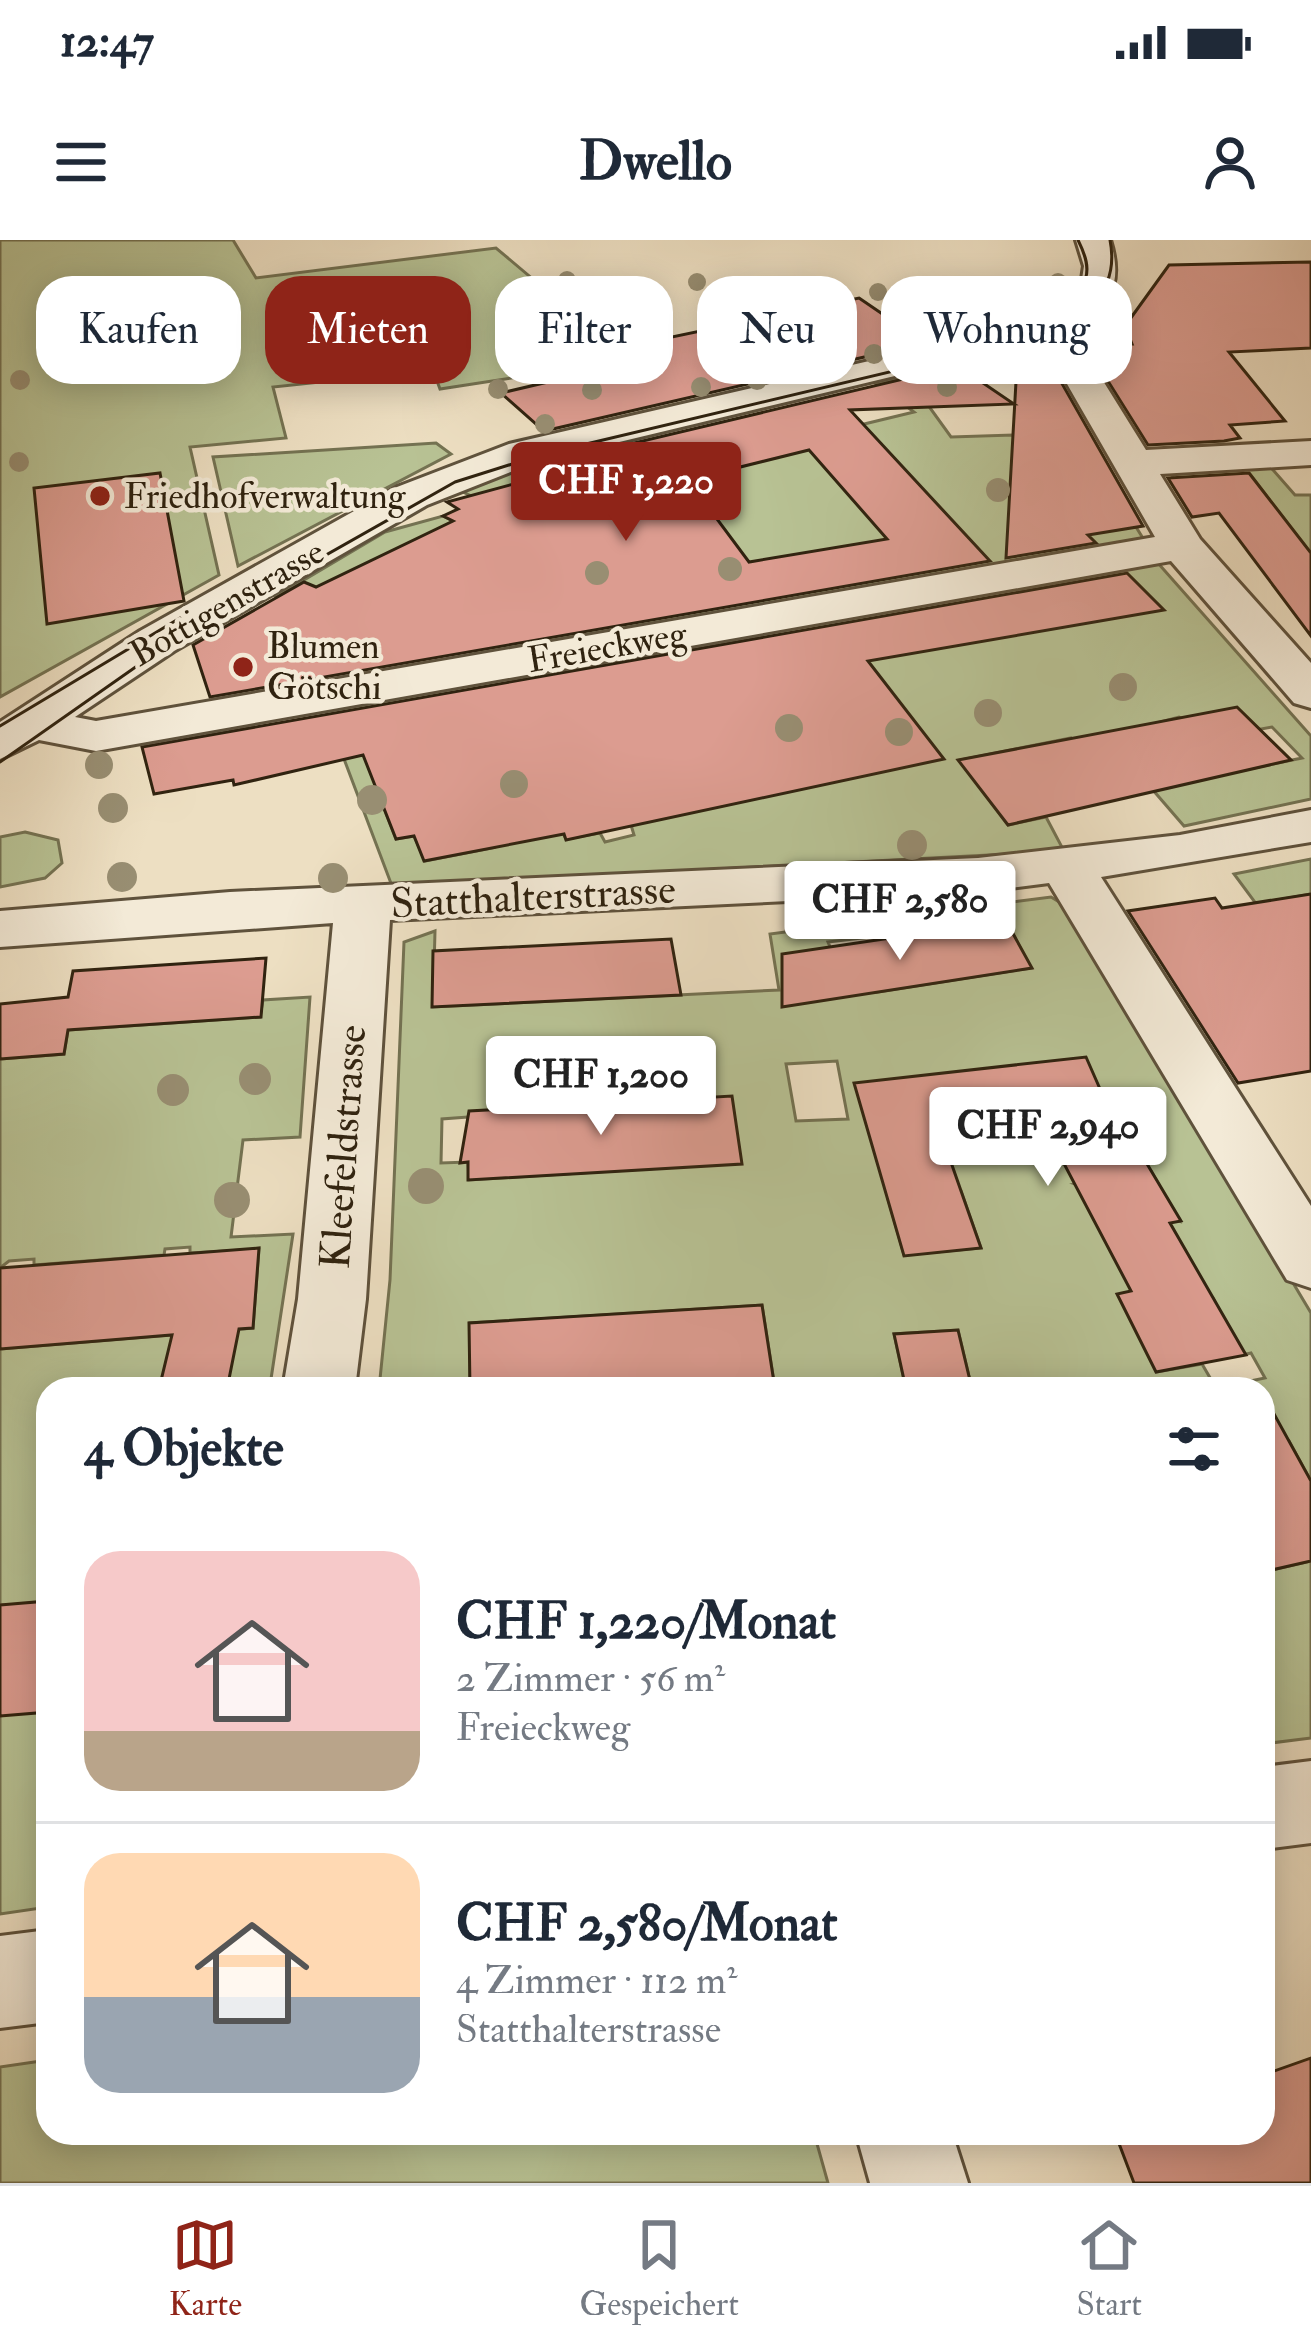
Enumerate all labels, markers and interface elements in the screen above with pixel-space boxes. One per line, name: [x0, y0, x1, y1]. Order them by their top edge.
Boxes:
text: 12:47: [60, 14, 154, 70]
text: Dwello: [579, 128, 732, 196]
icon: menu: [48, 129, 114, 195]
icon: person: [1197, 129, 1263, 195]
chip: Kaufen: [36, 276, 241, 384]
chip: Mieten: [265, 276, 471, 384]
chip: Filter: [495, 276, 673, 384]
chip: Neu: [697, 276, 857, 384]
chip: Wohnung: [881, 276, 1132, 384]
pin: CHF 1,220: [489, 442, 763, 544]
text: CHF 1,220: [538, 456, 714, 505]
place label: Friedhofverwaltung: [124, 474, 407, 519]
marker: Friedhofverwaltung: [87, 483, 113, 509]
street label: Bottigenstrasse: [122, 529, 332, 677]
street label: Freieckweg: [524, 611, 691, 683]
place label: Blumen Götschi: [267, 624, 382, 710]
marker: Blumen Götschi: [230, 654, 256, 680]
pin: CHF 2,580: [763, 861, 1037, 963]
street label: Statthalterstrasse: [389, 864, 677, 930]
text: CHF 2,580: [811, 875, 989, 924]
street label: Kleefeldstrasse: [310, 1023, 378, 1271]
pin: CHF 1,200: [464, 1036, 738, 1138]
text: CHF 1,200: [513, 1050, 689, 1099]
pin: CHF 2,940: [911, 1087, 1185, 1189]
text: CHF 2,940: [956, 1101, 1140, 1150]
icon: filters: [1161, 1416, 1227, 1482]
text: 4 Objekte: [84, 1417, 284, 1481]
text: CHF 1,220/Monat: [456, 1590, 836, 1654]
icon: home: [180, 1599, 324, 1743]
text: 2 Zimmer · 56 m²: [456, 1654, 725, 1703]
text: Freieckweg: [456, 1703, 630, 1752]
text: CHF 2,580/Monat: [456, 1892, 837, 1956]
icon: home: [180, 1901, 324, 2045]
text: 4 Zimmer · 112 m²: [456, 1956, 737, 2005]
text: Statthalterstrasse: [456, 2005, 721, 2054]
tab: Karte: [169, 2212, 242, 2325]
tab: Gespeichert: [580, 2212, 739, 2325]
tab: Start: [1076, 2212, 1142, 2325]

